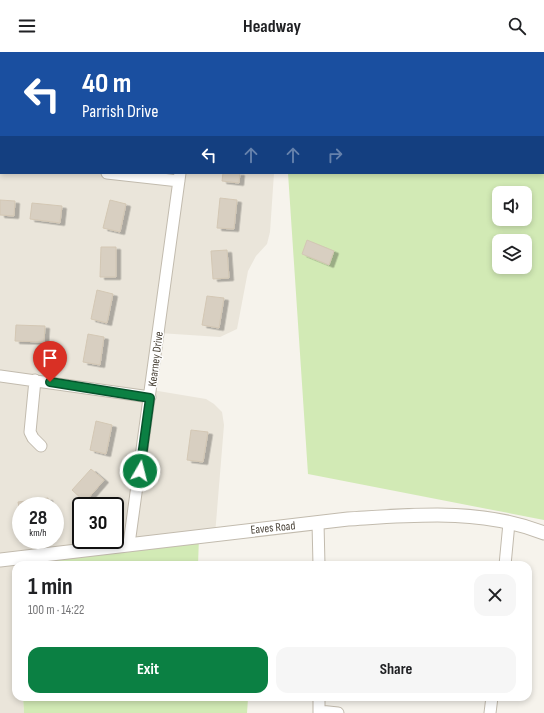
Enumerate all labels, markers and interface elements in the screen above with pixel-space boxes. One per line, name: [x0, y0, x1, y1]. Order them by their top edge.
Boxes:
icon: menu: [16, 15, 38, 37]
icon: search: [506, 15, 528, 37]
text: Headway: [243, 16, 301, 37]
text: 40 m: [82, 67, 131, 100]
icon: left: [16, 68, 68, 120]
text: Parrish Drive: [82, 101, 158, 122]
icon: left: [198, 144, 220, 166]
icon: ahead: [240, 144, 262, 166]
icon: ahead: [282, 144, 304, 166]
icon: right: [324, 144, 346, 166]
map controls: [492, 186, 532, 274]
button: sound: [492, 186, 532, 226]
button: layers: [492, 234, 532, 274]
street label: Kearney Drive: [145, 330, 167, 387]
pin: [33, 341, 67, 382]
icon: arrive: [39, 347, 61, 369]
position arrow: [119, 450, 161, 492]
speed limit sign: 30: [72, 497, 124, 549]
text: 28: [29, 506, 47, 530]
street label: Eaves Road: [250, 518, 296, 538]
text: km/h: [29, 527, 47, 539]
text: 1 min: [28, 572, 73, 601]
button: close: [474, 574, 516, 616]
text: 100 m · 14:22: [28, 602, 84, 618]
button: Exit: [28, 647, 268, 693]
button: Share: [276, 647, 516, 693]

